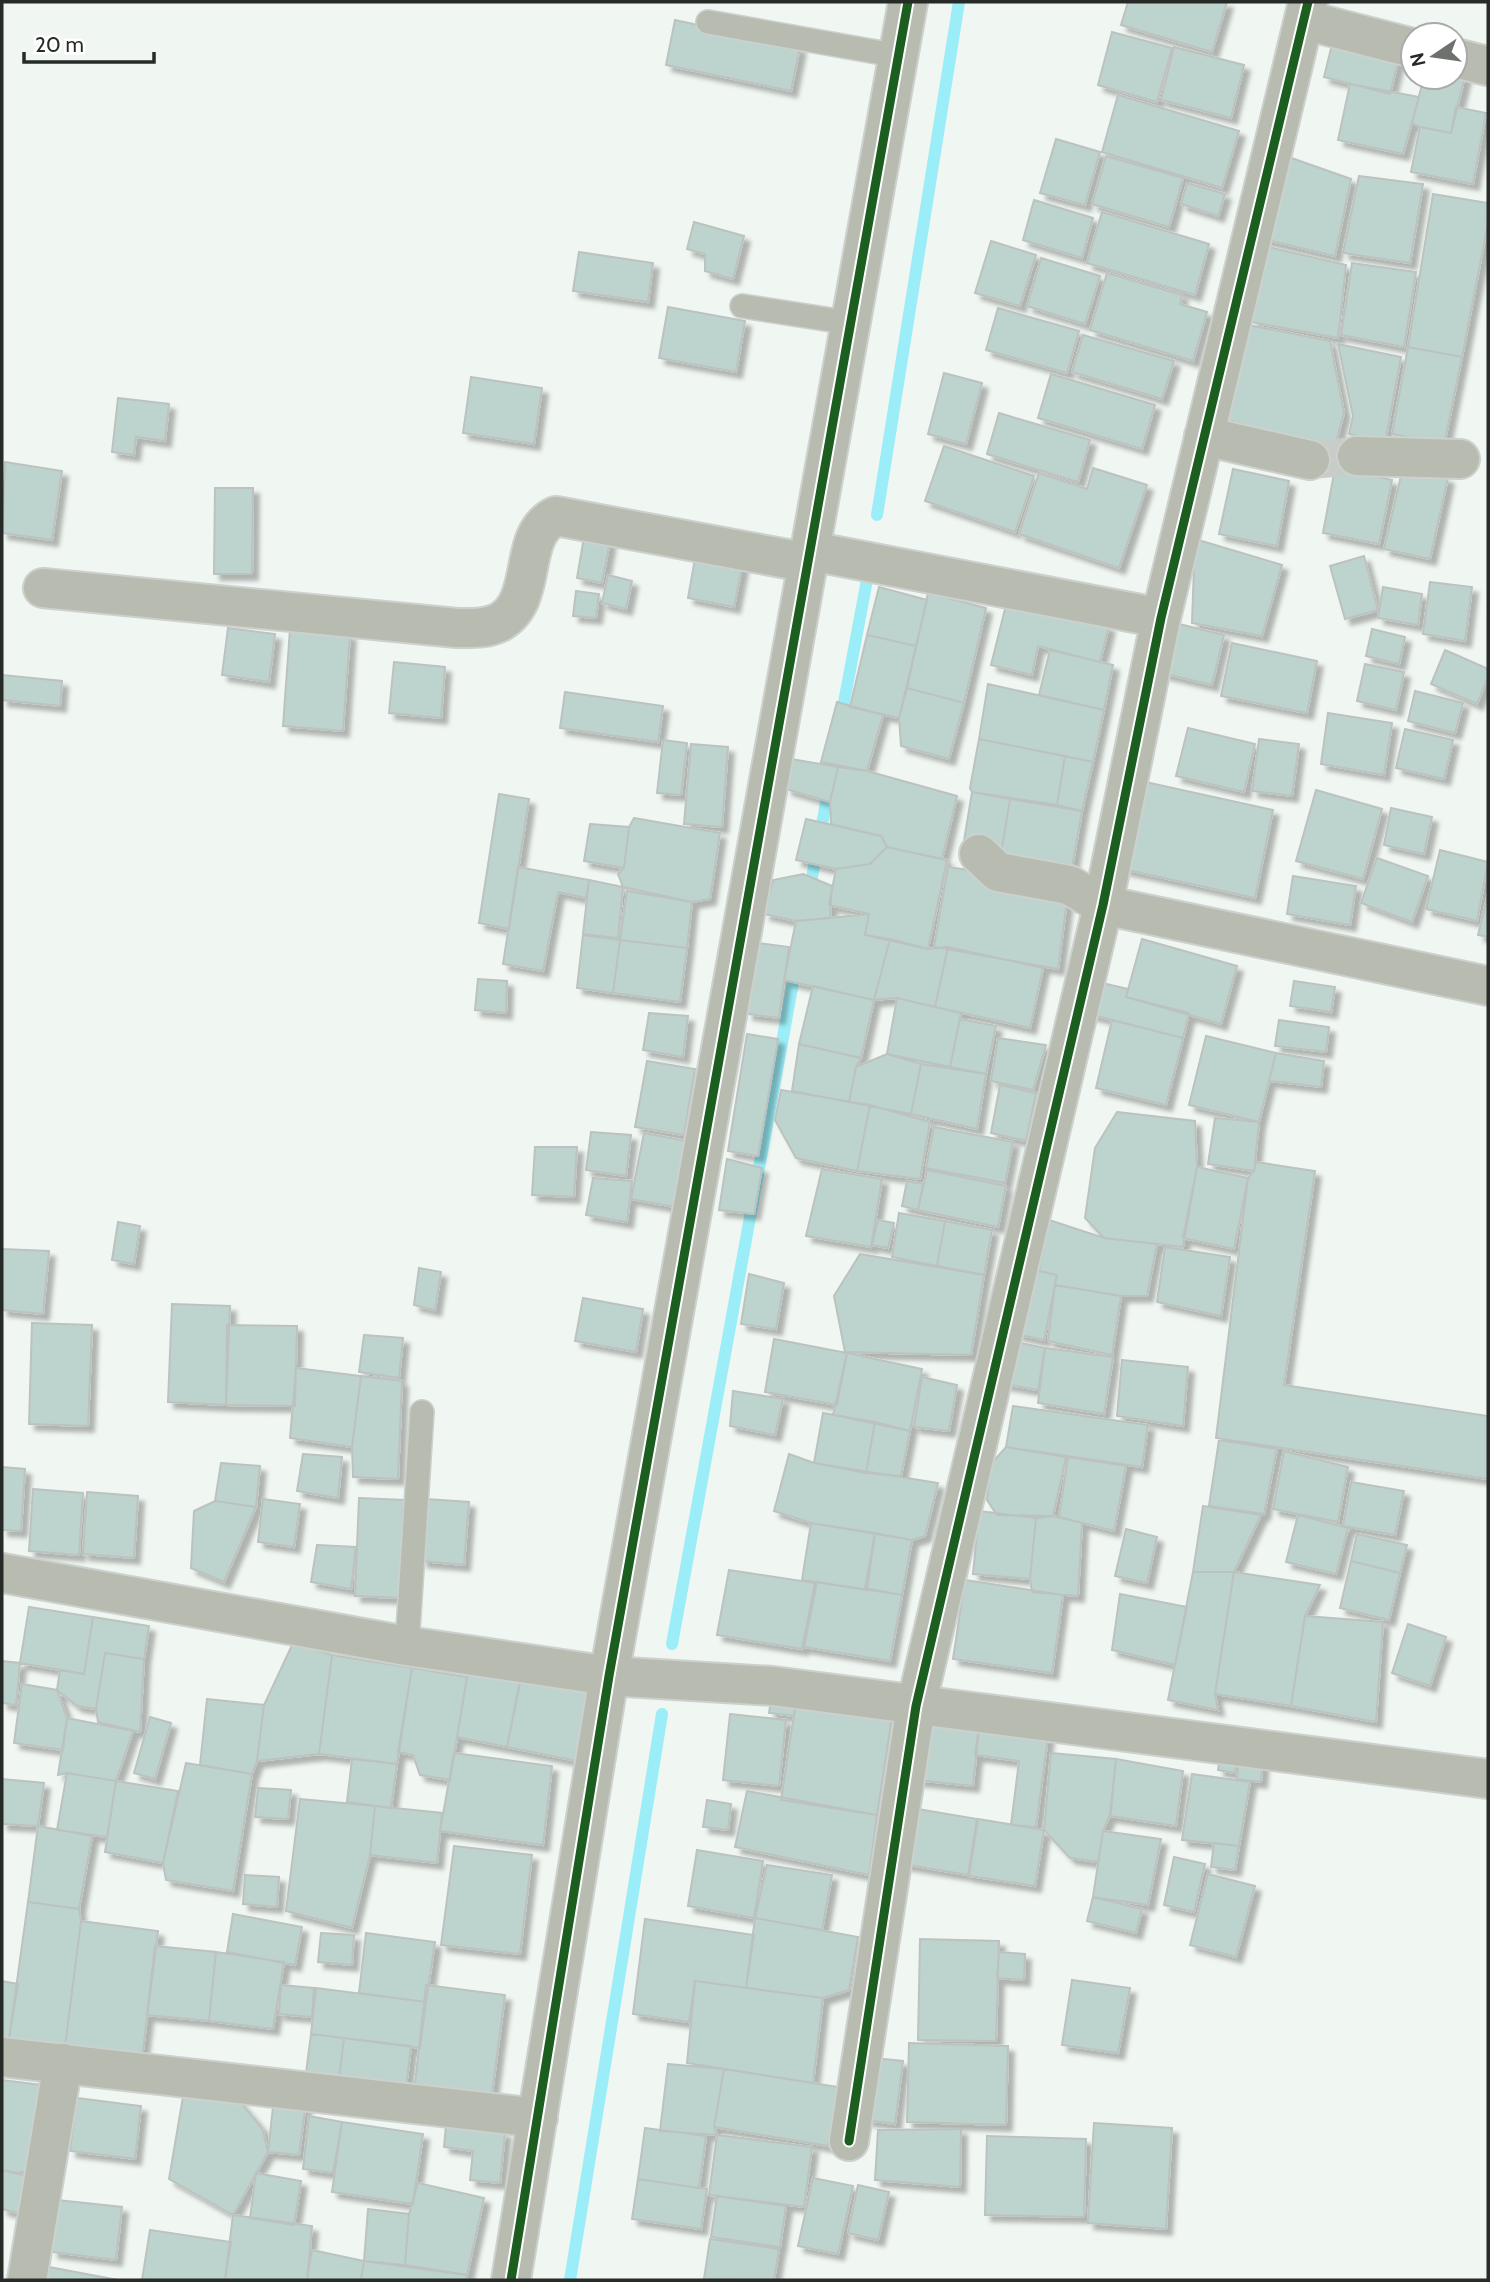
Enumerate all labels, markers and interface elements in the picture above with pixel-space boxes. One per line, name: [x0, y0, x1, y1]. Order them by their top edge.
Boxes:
scale bar: [24, 21, 154, 65]
north arrow: [1399, 21, 1469, 91]
text: 20 m: [35, 32, 84, 57]
text: N: [1405, 51, 1431, 69]

